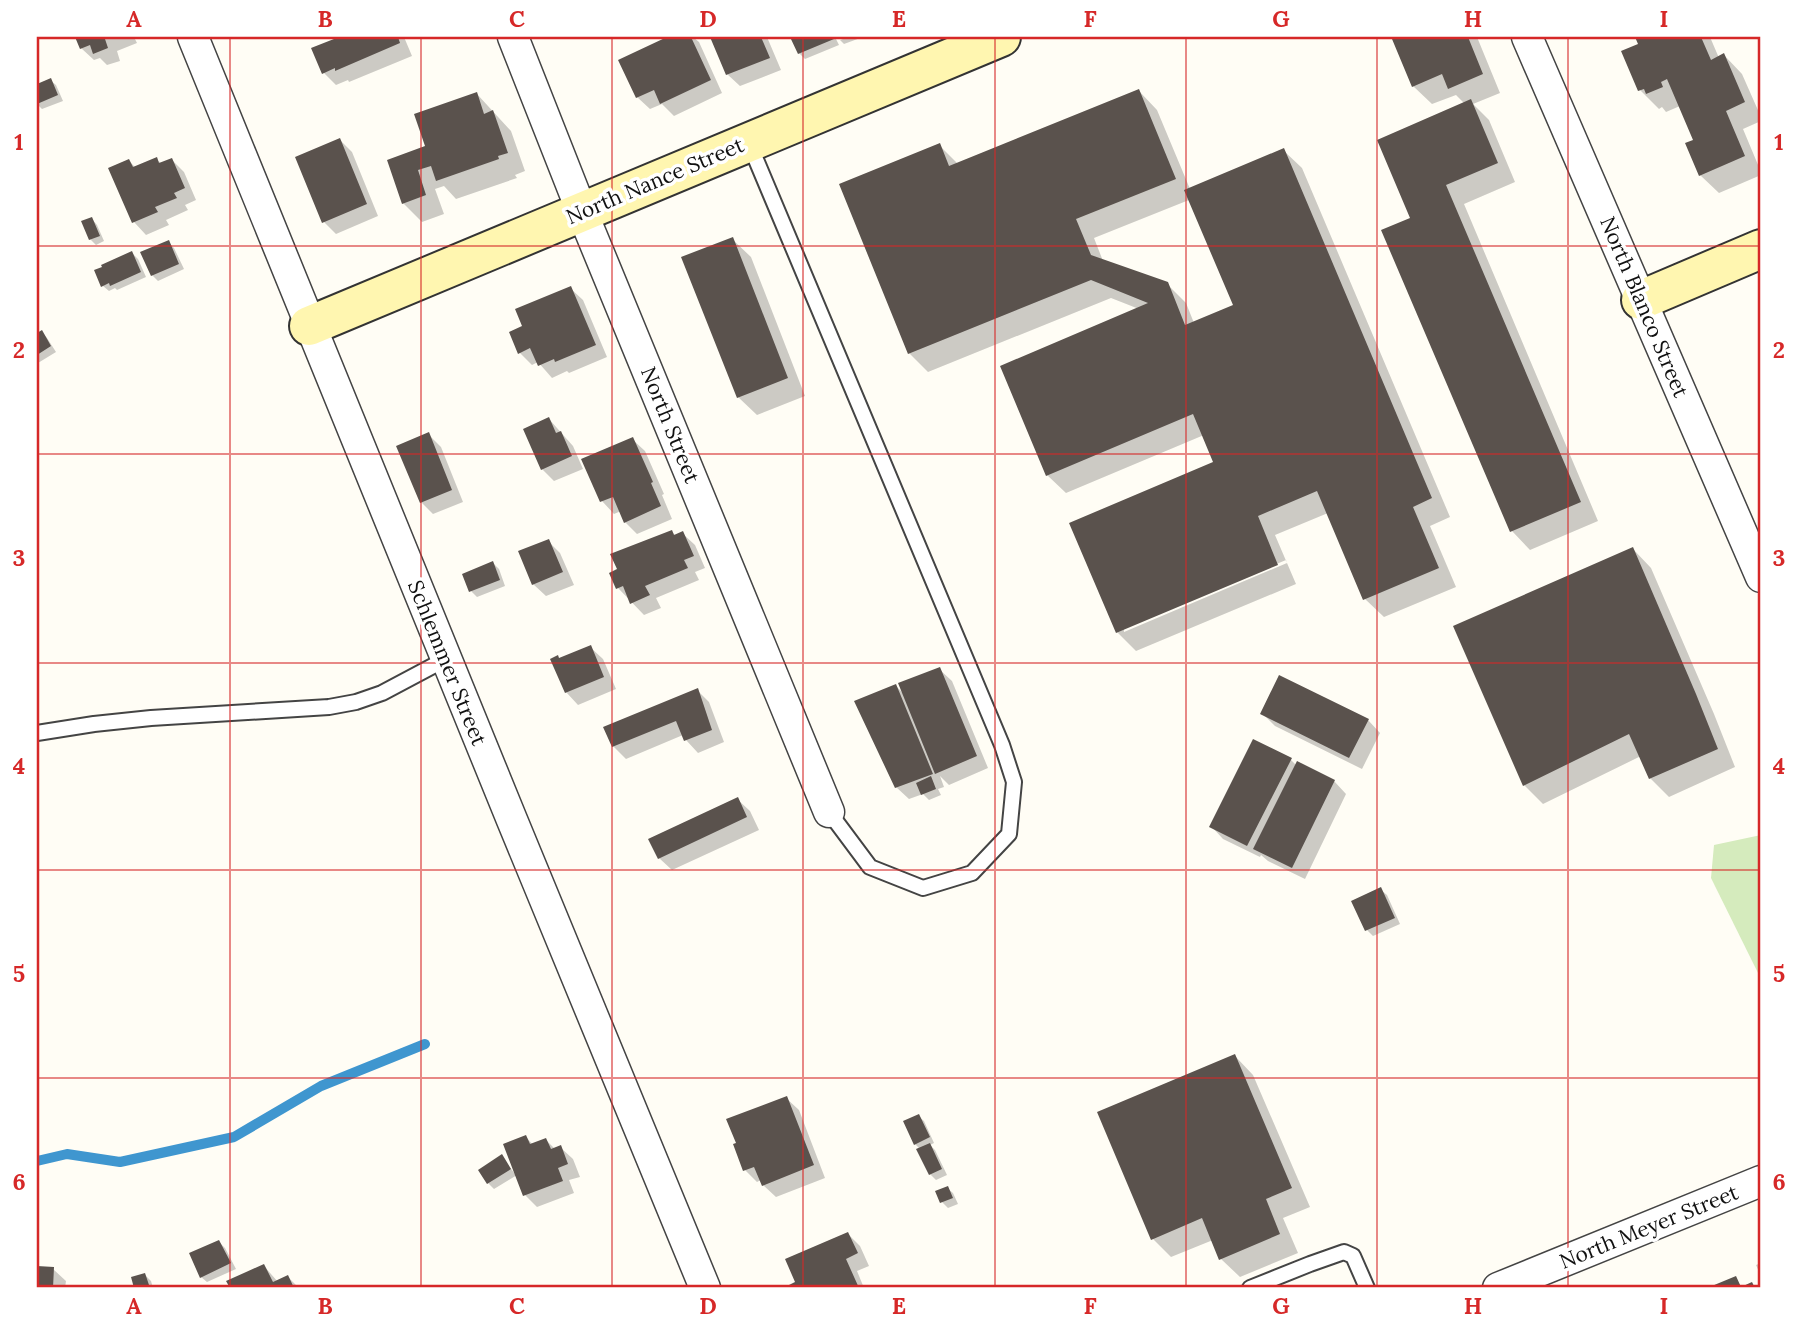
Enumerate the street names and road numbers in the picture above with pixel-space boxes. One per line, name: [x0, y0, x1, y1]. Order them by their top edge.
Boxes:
street label: North Nance Street: [562, 131, 749, 230]
street label: North Blanco Street: [1594, 212, 1695, 402]
street label: North Street: [635, 363, 706, 488]
street label: Schlemmer Street: [402, 576, 493, 750]
street label: North Meyer Street: [1555, 1178, 1743, 1275]

